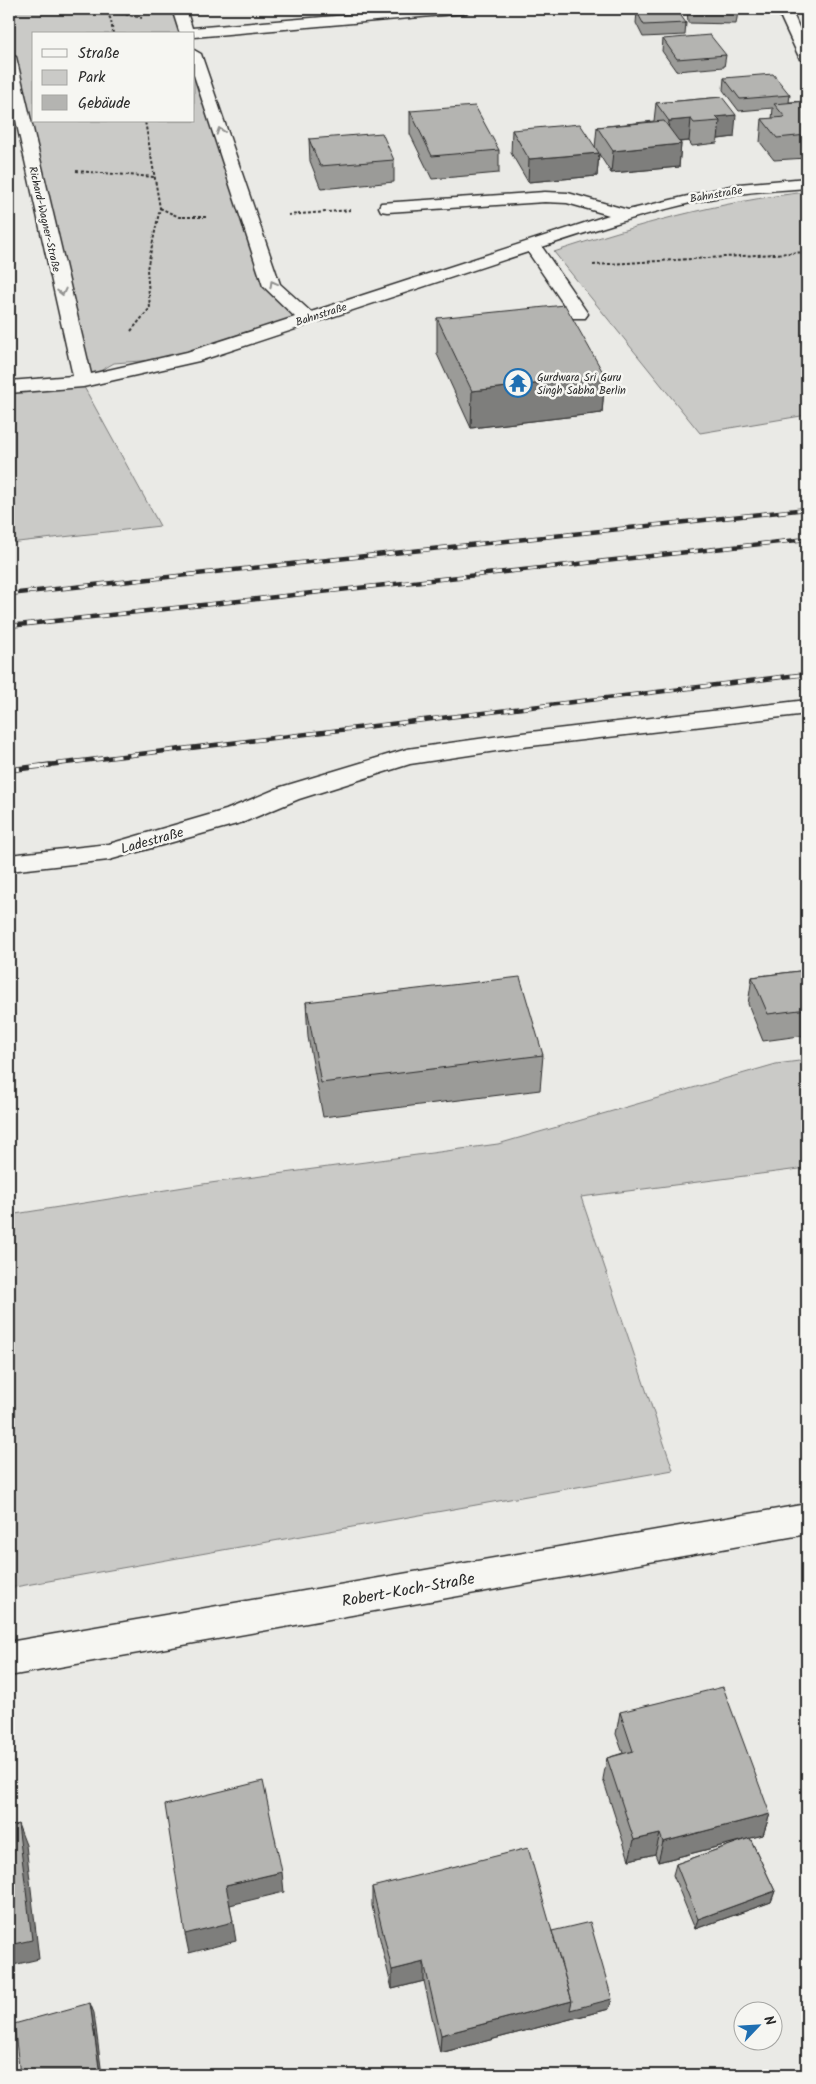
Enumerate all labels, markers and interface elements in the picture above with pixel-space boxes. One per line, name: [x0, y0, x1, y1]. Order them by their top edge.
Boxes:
legend: [32, 32, 195, 122]
text: Straße: [78, 42, 120, 66]
text: Park: [78, 66, 106, 90]
text: Gebäude: [78, 92, 131, 116]
one-way arrow: [216, 127, 226, 135]
street label: Richard-Wagner-Straße: [23, 165, 65, 274]
street label: Bahnstraße: [688, 182, 744, 208]
one-way arrow: [269, 280, 279, 289]
one-way arrow: [56, 288, 67, 297]
street label: Bahnstraße: [293, 298, 349, 332]
temple icon: Gurdwara Sri Guru Singh Sabha Berlin: [503, 368, 533, 398]
place label: Gurdwara Sri Guru Singh Sabha Berlin: [537, 369, 626, 400]
street label: Ladestraße: [118, 821, 187, 860]
street label: Robert-Koch-Straße: [340, 1566, 477, 1614]
north arrow: [734, 2002, 784, 2052]
text: N: [757, 2012, 781, 2030]

